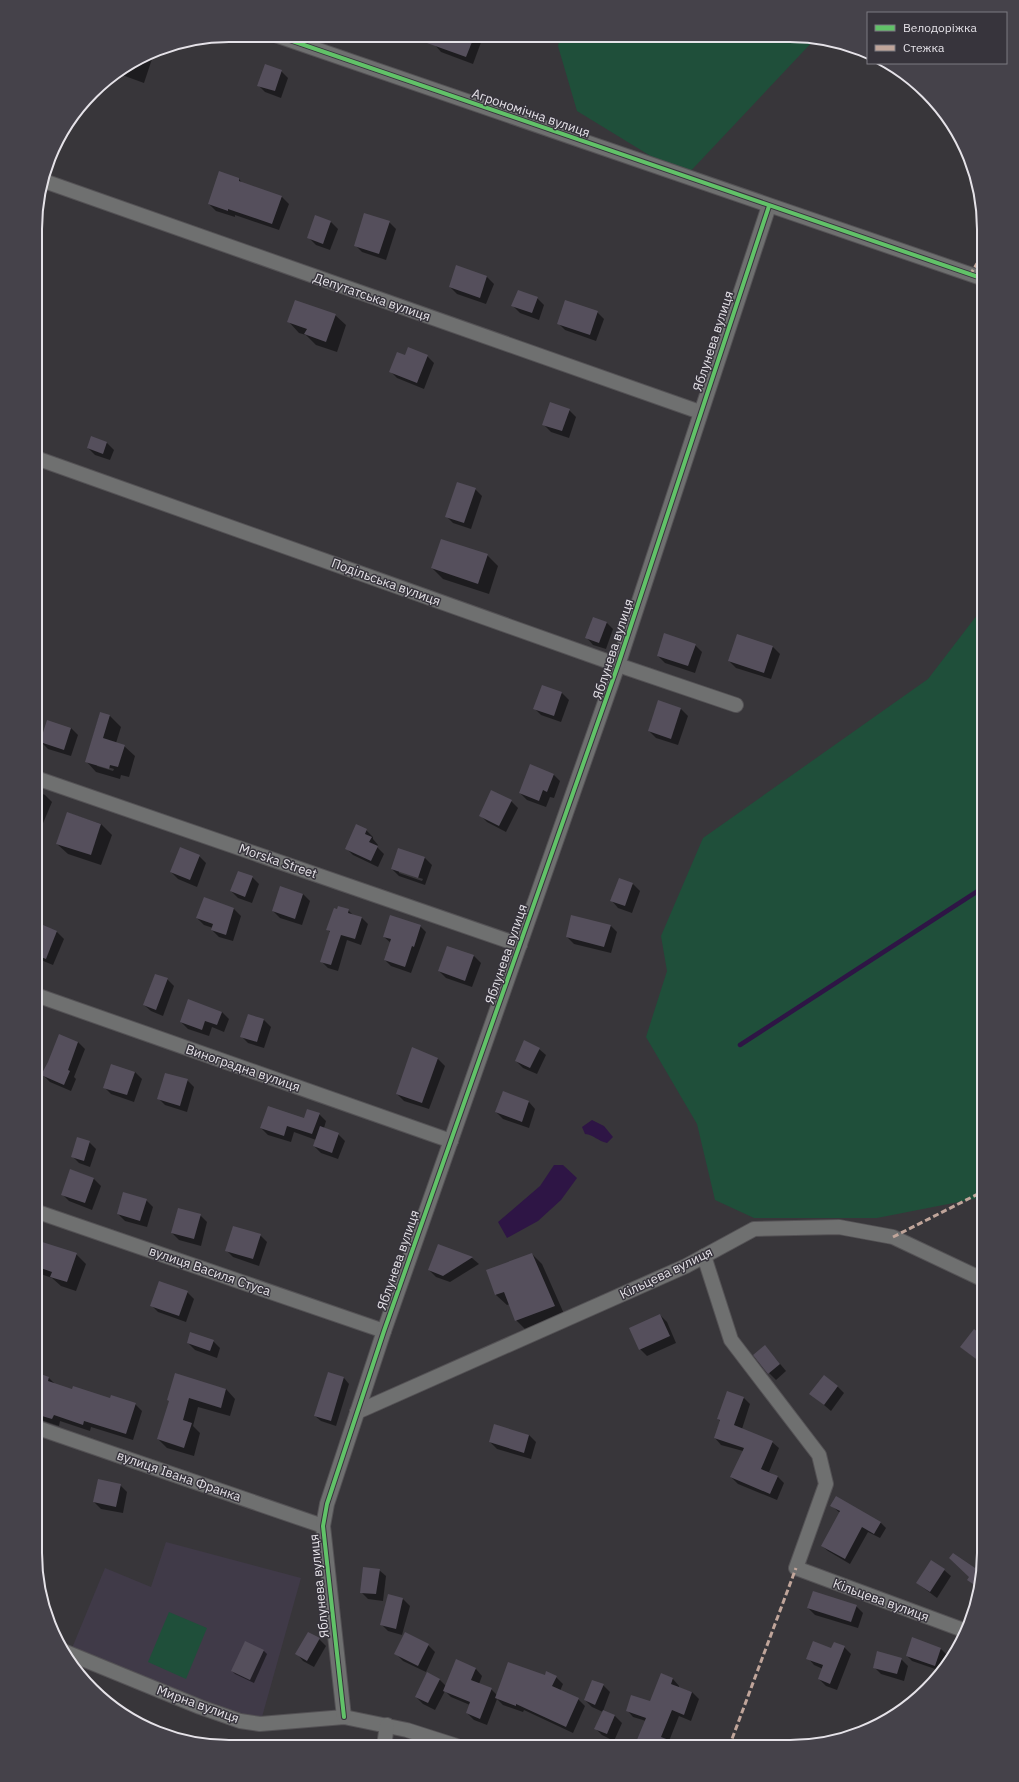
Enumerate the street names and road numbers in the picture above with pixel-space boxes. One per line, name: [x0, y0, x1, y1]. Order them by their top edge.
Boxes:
street label: Агрономічна вулиця: [470, 85, 592, 141]
street label: Депутатська вулиця: [311, 269, 433, 325]
street label: Яблунева вулиця: [689, 289, 737, 393]
street label: Подільська вулиця: [329, 554, 443, 610]
street label: Яблунева вулиця: [589, 597, 637, 701]
street label: Morska Street: [237, 840, 319, 882]
street label: Яблунева вулиця: [481, 902, 531, 1006]
street label: Виноградна вулиця: [183, 1040, 303, 1096]
street label: Яблунева вулиця: [373, 1208, 423, 1312]
street label: вулиця Василя Стуса: [147, 1242, 273, 1300]
street label: Кільцева вулиця: [617, 1243, 715, 1303]
street label: вулиця Івана Франка: [115, 1447, 243, 1505]
street label: Яблунева вулиця: [305, 1533, 333, 1639]
street label: Кільцева вулиця: [831, 1575, 931, 1625]
street label: Мирна вулиця: [154, 1681, 242, 1727]

